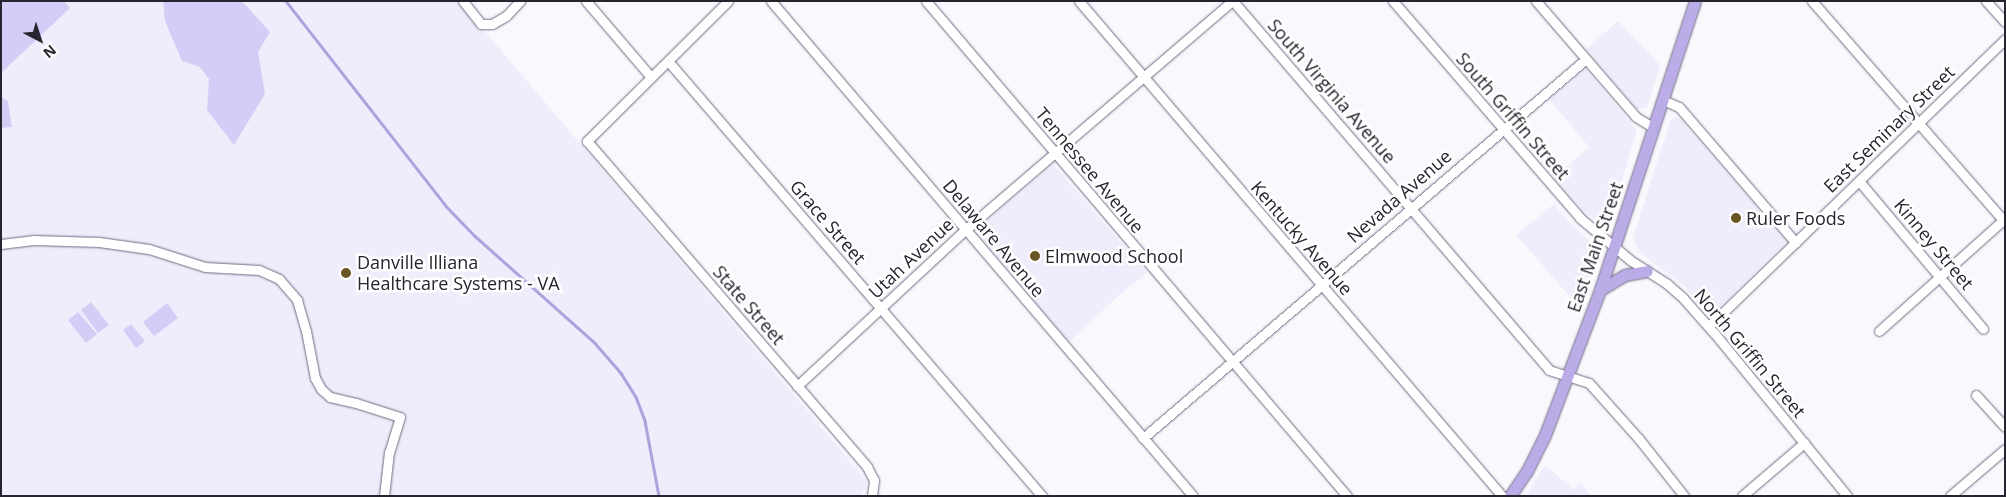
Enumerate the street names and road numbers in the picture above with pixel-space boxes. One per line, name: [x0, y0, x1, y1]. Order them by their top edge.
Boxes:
street label: South Virginia Avenue: [1264, 15, 1400, 167]
street label: South Griffin Street: [1452, 48, 1574, 184]
street label: East Seminary Street: [1819, 61, 1959, 197]
street label: Tennessee Avenue: [1031, 103, 1149, 237]
street label: Nevada Avenue: [1342, 145, 1456, 247]
street label: Delaware Avenue: [939, 175, 1049, 301]
street label: Grace Street: [786, 176, 870, 268]
street label: Kentucky Avenue: [1247, 177, 1357, 299]
street label: East Main Street: [1563, 179, 1627, 315]
street label: Kinney Street: [1890, 194, 1978, 294]
street label: Utah Avenue: [864, 213, 958, 303]
street label: State Street: [709, 261, 789, 349]
street label: North Griffin Street: [1690, 284, 1810, 422]

